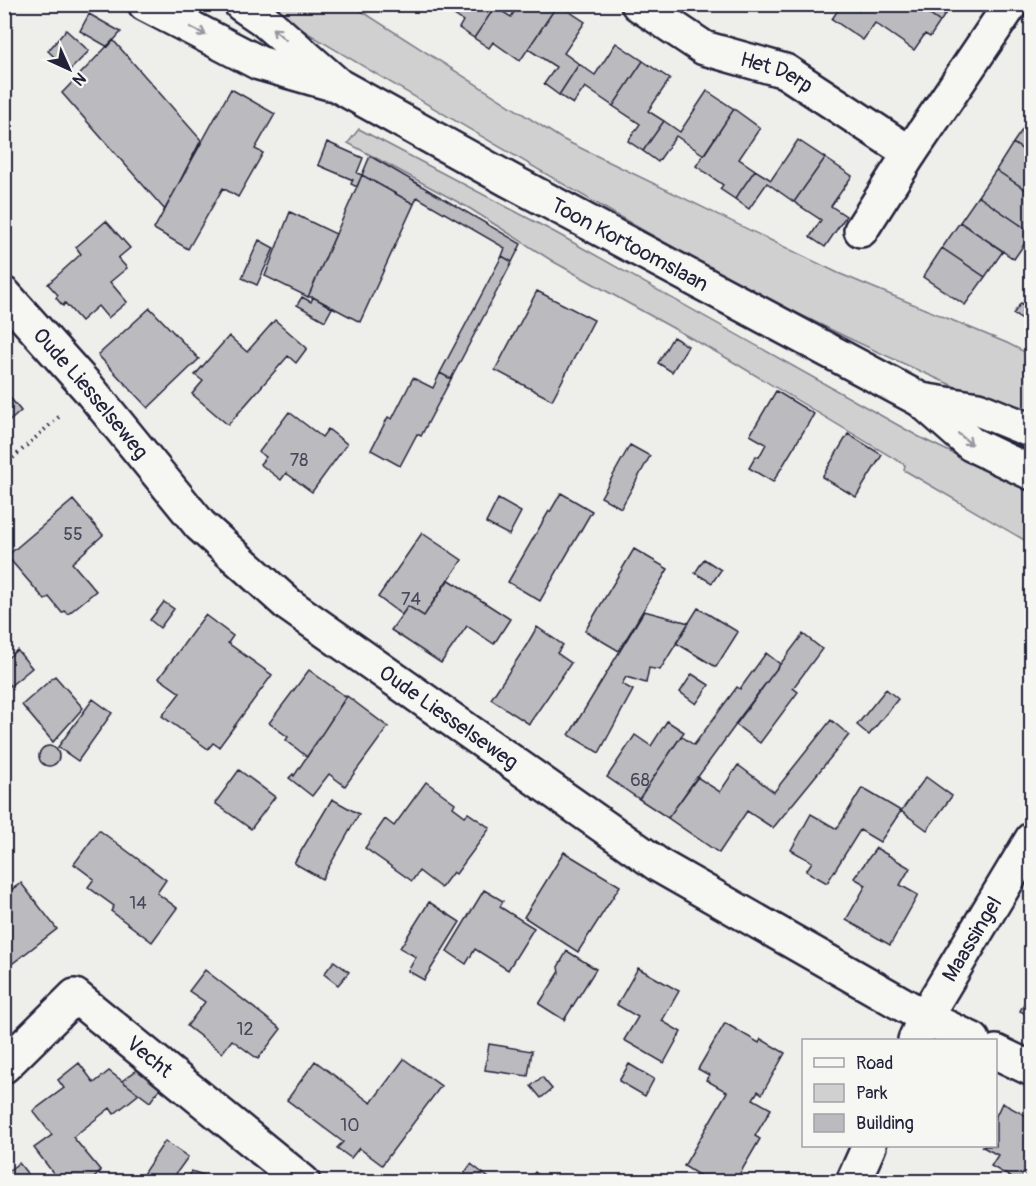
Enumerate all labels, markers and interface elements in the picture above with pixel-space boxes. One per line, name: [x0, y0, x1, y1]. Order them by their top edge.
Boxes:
one-way arrow: [188, 26, 206, 37]
one-way arrow: [272, 27, 287, 41]
north arrow: [39, 39, 99, 99]
street label: Het Derp: [737, 45, 818, 99]
text: N: [68, 68, 90, 90]
street label: Toon Kortoomslaan: [546, 191, 713, 298]
street label: Oude Liesselseweg: [27, 322, 154, 465]
one-way arrow: [957, 432, 973, 445]
house number: 78: [290, 449, 308, 472]
house number: 55: [63, 523, 83, 546]
house number: 74: [401, 588, 422, 611]
street label: Oude Liesselseweg: [374, 659, 524, 776]
house number: 68: [630, 769, 650, 792]
street label: Maassingel: [936, 891, 1008, 987]
house number: 14: [129, 892, 147, 915]
house number: 12: [236, 1018, 254, 1041]
street label: Vecht: [121, 1030, 179, 1084]
legend: [802, 1039, 997, 1147]
text: Road: [856, 1052, 893, 1075]
text: Park: [856, 1082, 888, 1105]
text: Building: [856, 1112, 914, 1135]
house number: 10: [340, 1114, 360, 1137]

